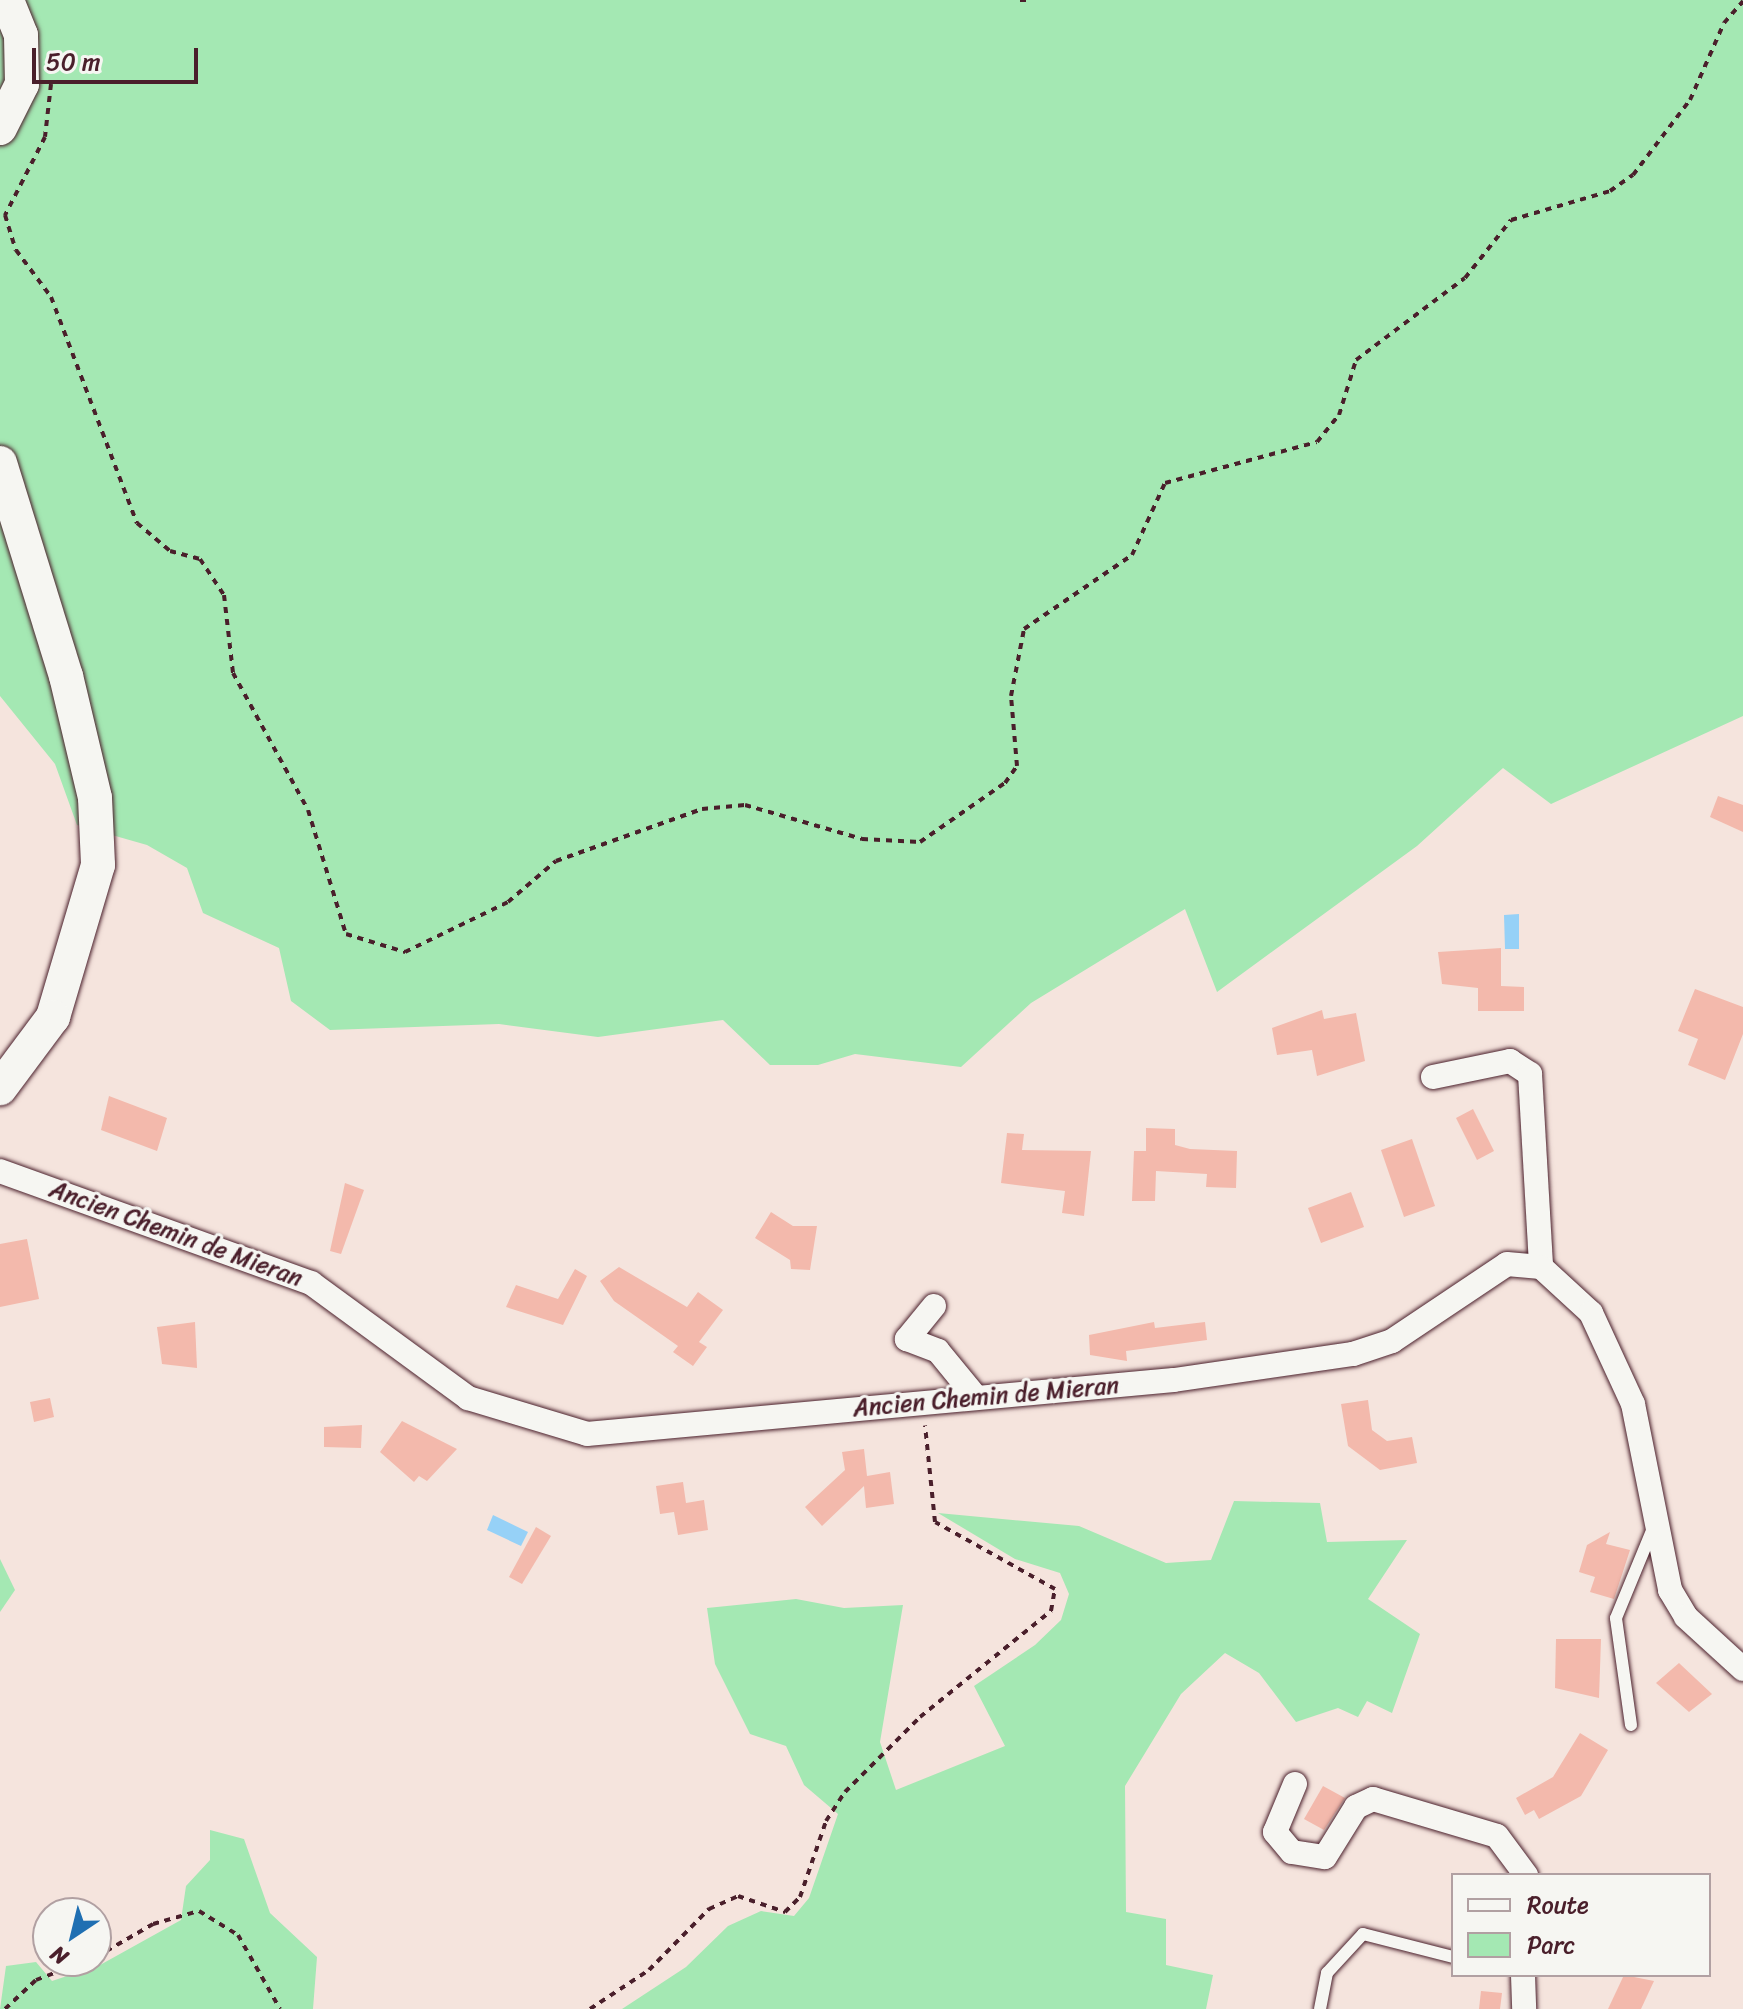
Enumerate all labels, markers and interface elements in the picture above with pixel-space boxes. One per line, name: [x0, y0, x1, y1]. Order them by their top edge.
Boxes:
scale bar: [36, 32, 202, 82]
text: 50 m: [46, 41, 101, 83]
street label: Ancien Chemin de Mieran: [45, 1175, 307, 1293]
street label: Ancien Chemin de Mieran: [851, 1371, 1121, 1423]
legend: [1451, 1873, 1711, 1977]
text: Route: [1527, 1884, 1589, 1926]
north arrow: [32, 1897, 112, 1977]
text: Parc: [1527, 1924, 1575, 1966]
text: N: [42, 1935, 77, 1976]

